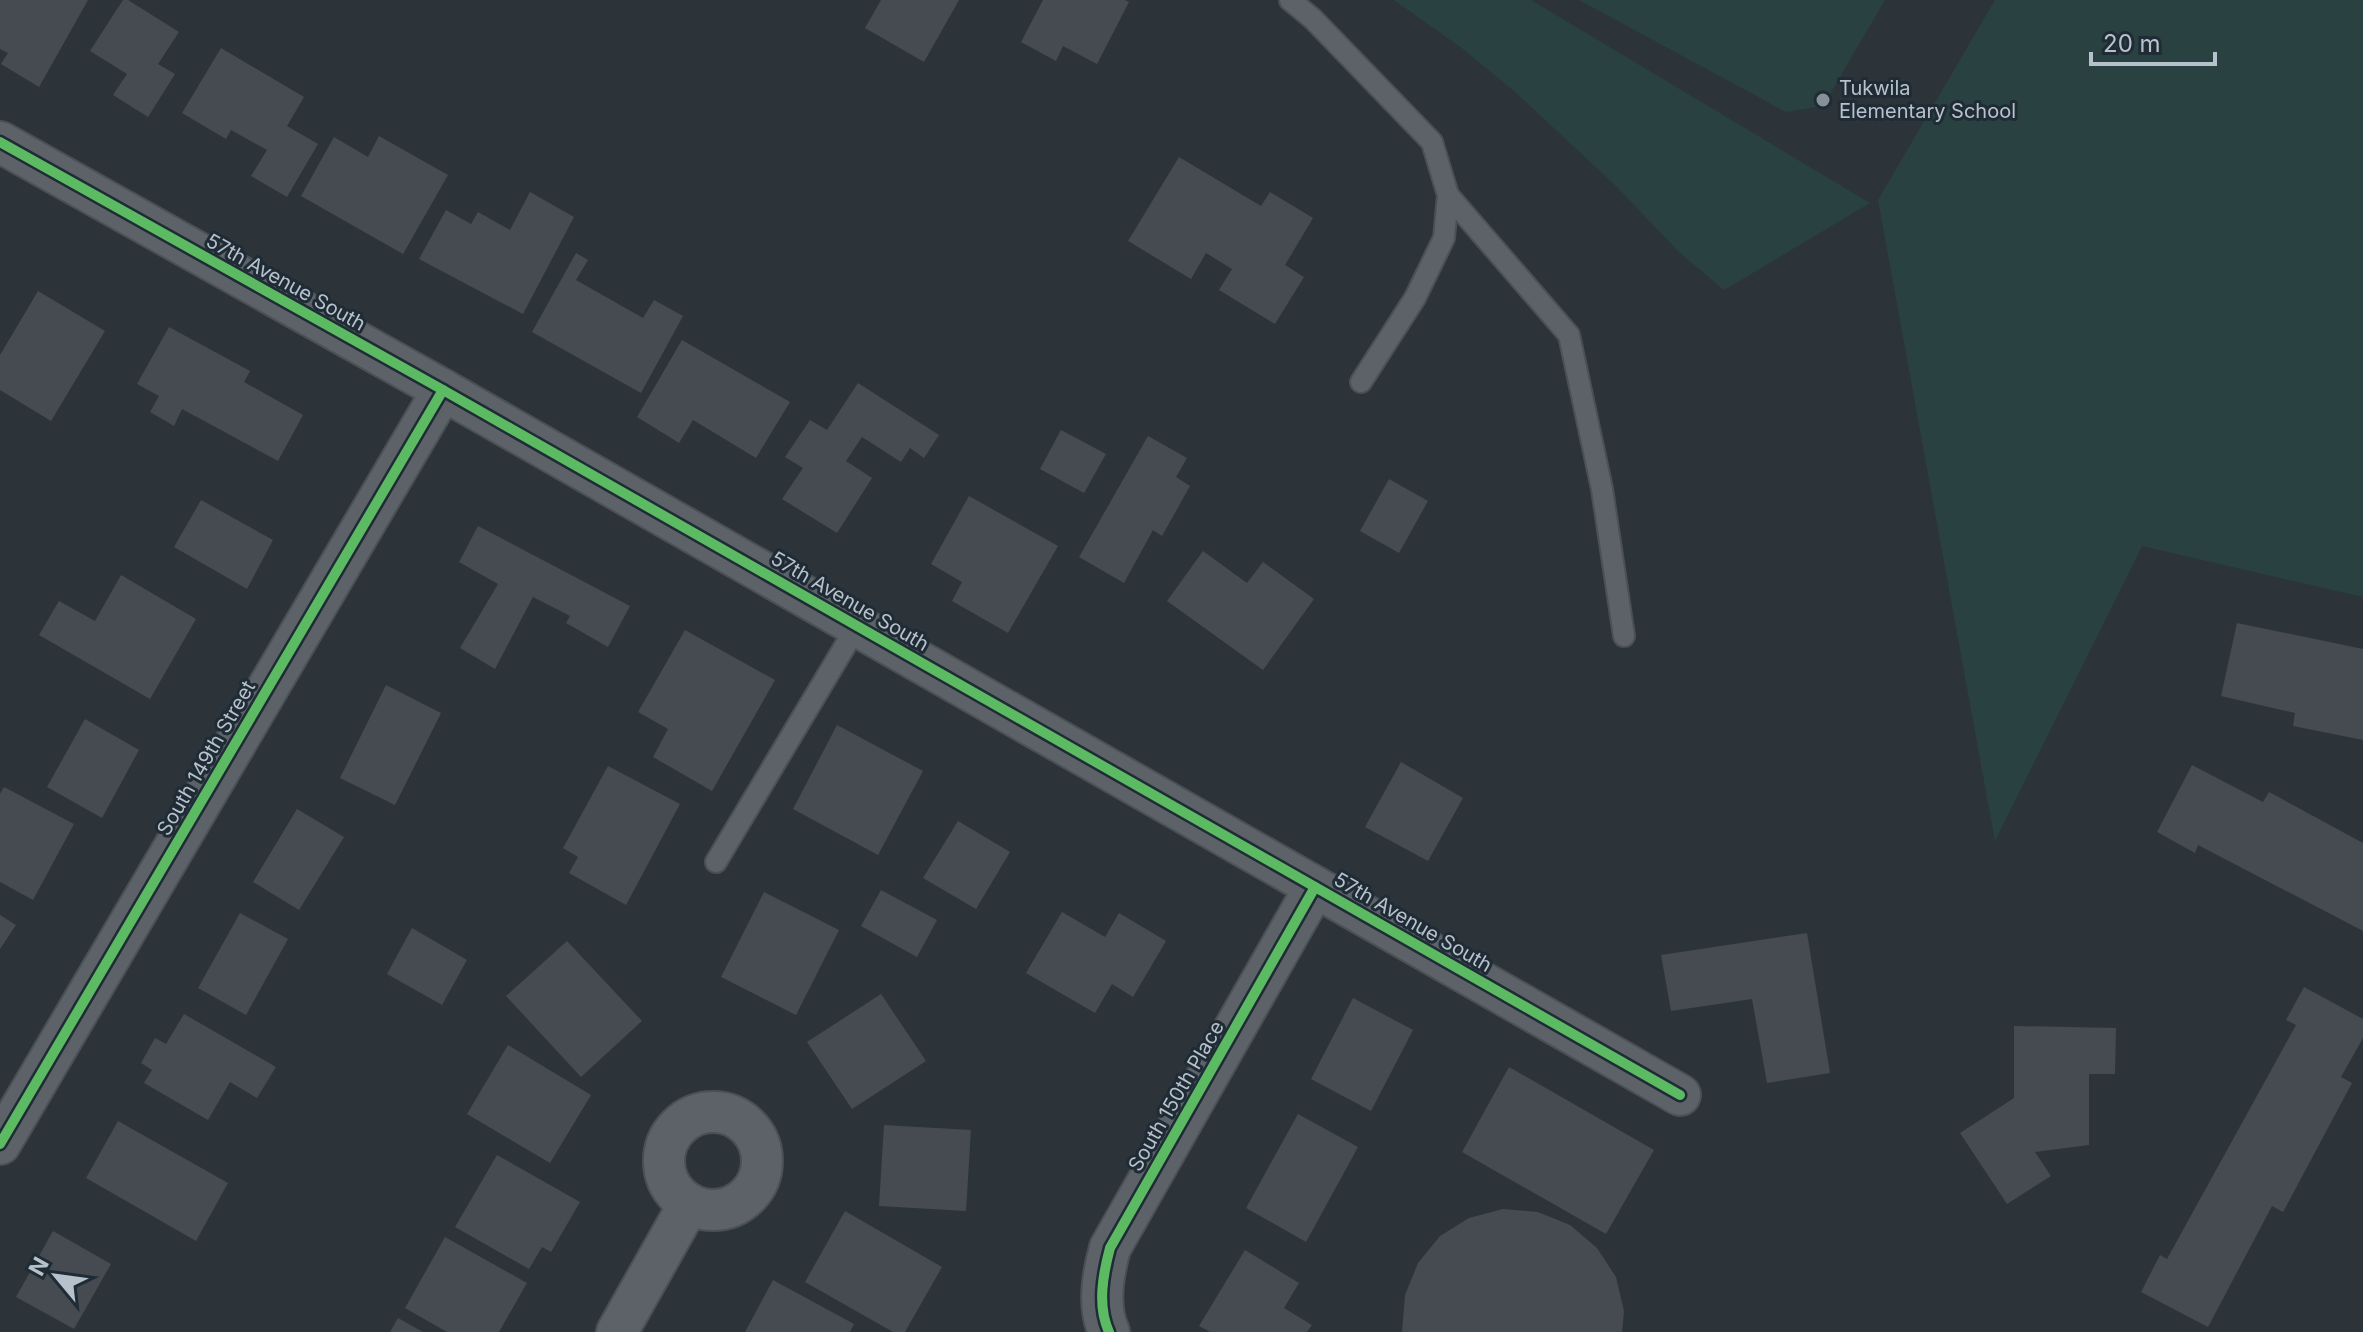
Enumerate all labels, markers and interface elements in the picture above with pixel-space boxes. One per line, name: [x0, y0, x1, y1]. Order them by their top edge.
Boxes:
scale bar: [2091, 16, 2215, 66]
text: 20 m: [2103, 29, 2161, 58]
place label: Tukwila Elementary School: [1839, 76, 2016, 123]
marker: Tukwila Elementary School: [1814, 91, 1832, 109]
street label: 57th Avenue South: [202, 228, 370, 336]
street label: 57th Avenue South: [767, 546, 933, 656]
street label: South 149th Street: [152, 676, 260, 840]
street label: 57th Avenue South: [1330, 867, 1496, 977]
street label: South 150th Place: [1123, 1016, 1229, 1176]
north arrow: [16, 1236, 96, 1316]
text: N: [23, 1253, 54, 1280]

